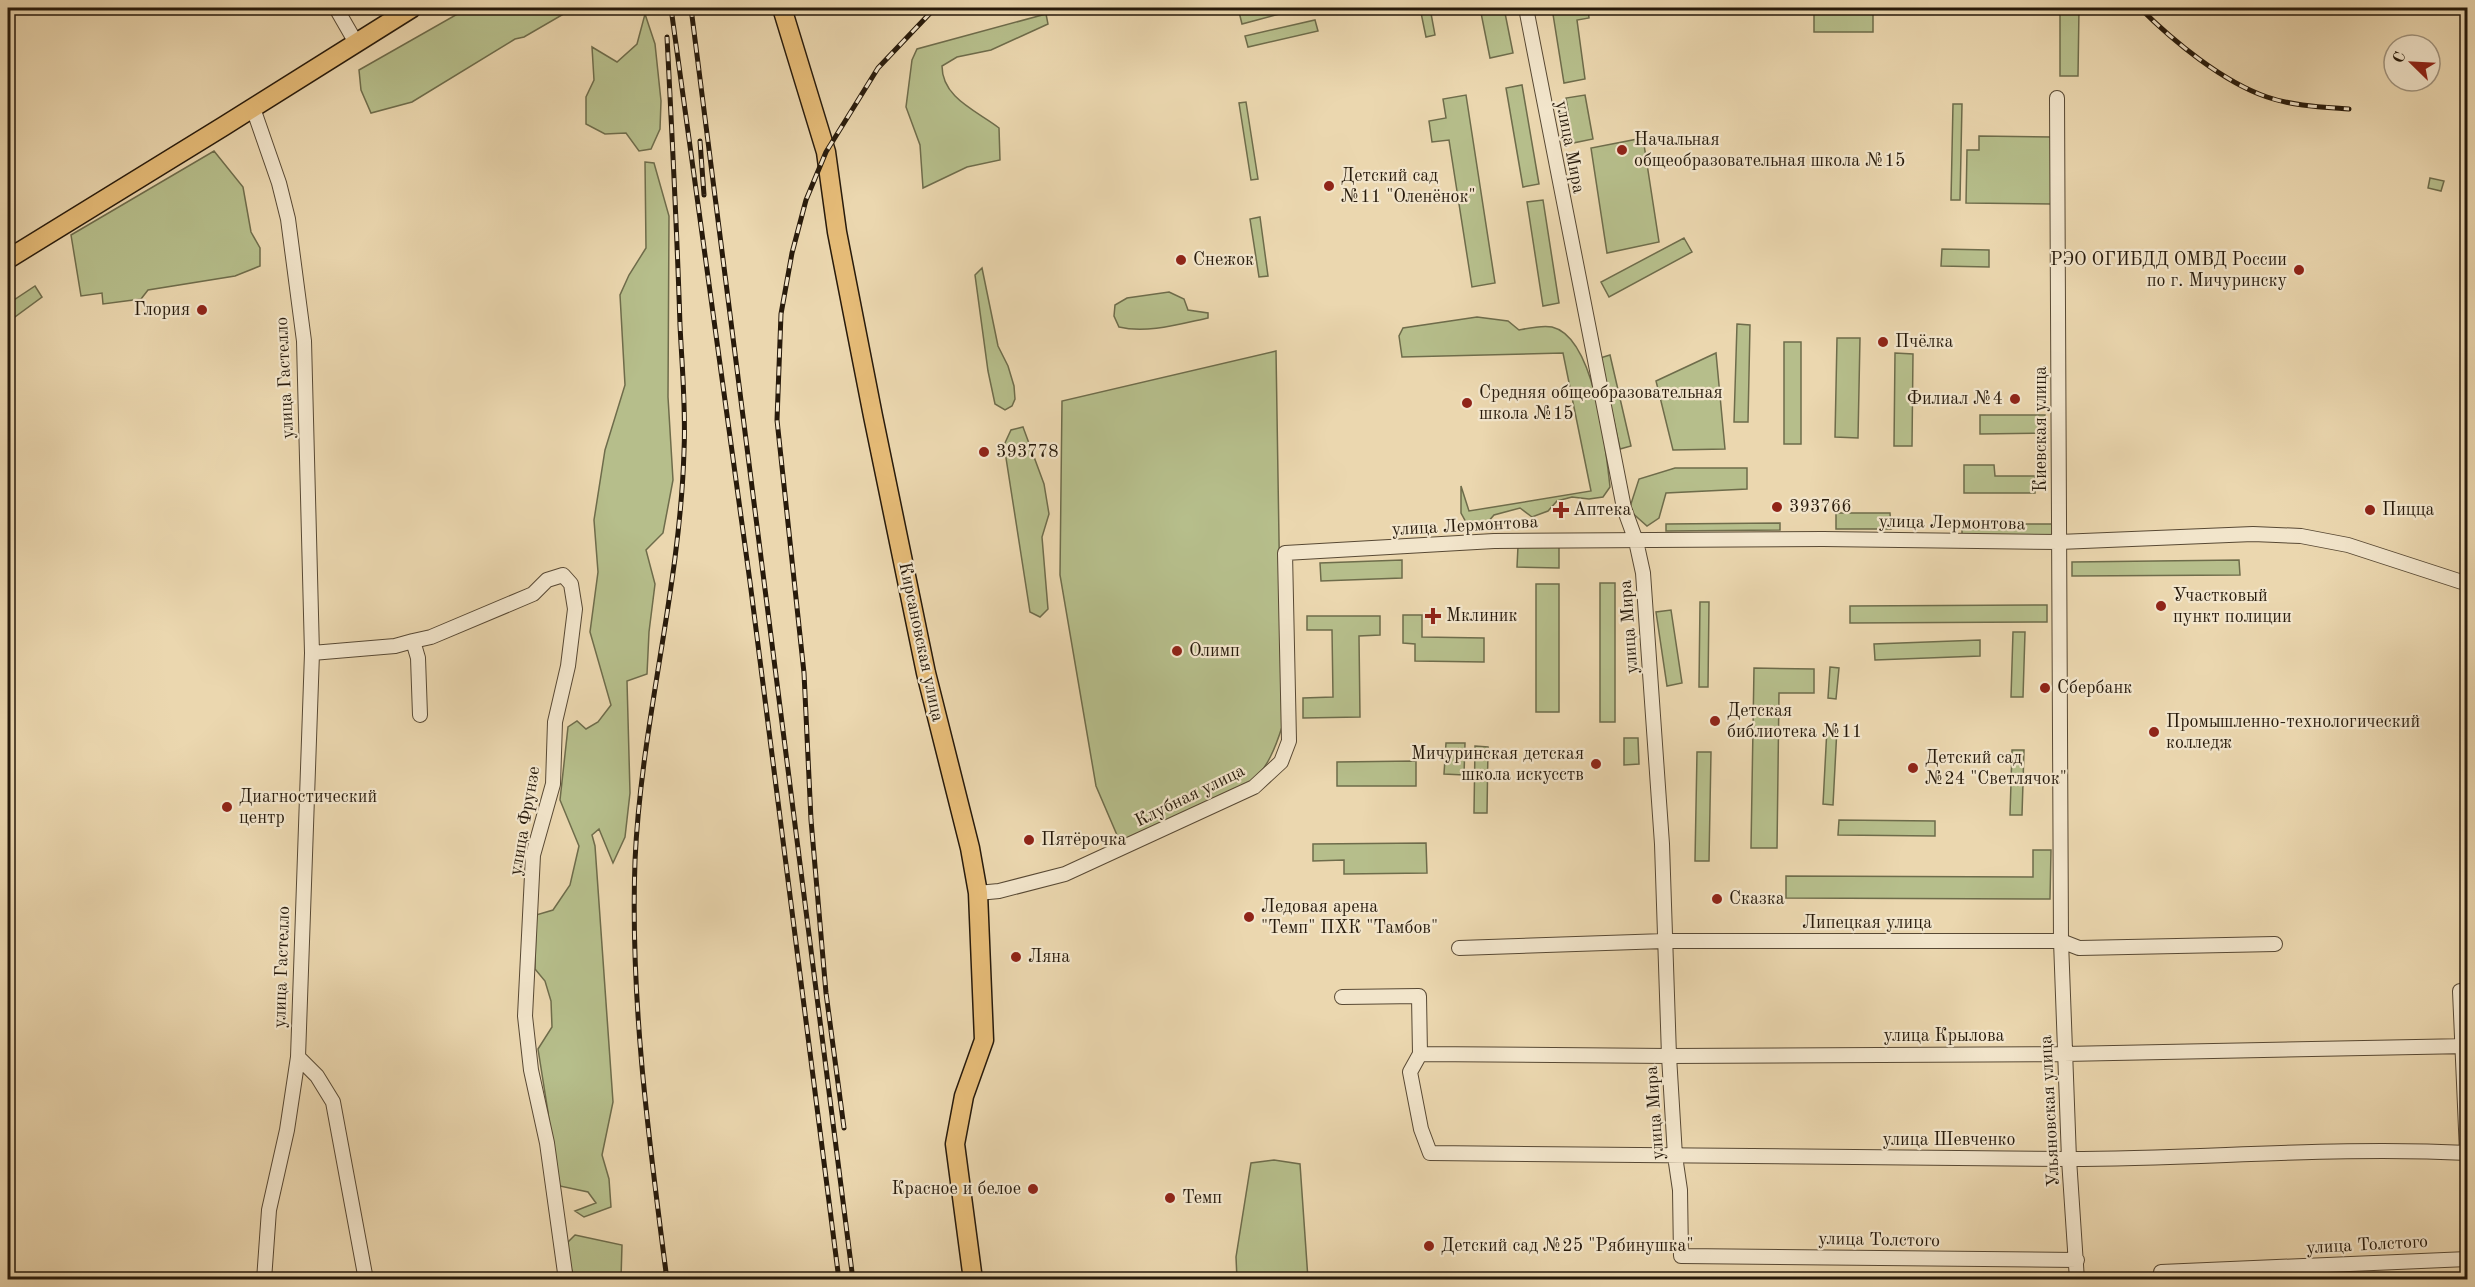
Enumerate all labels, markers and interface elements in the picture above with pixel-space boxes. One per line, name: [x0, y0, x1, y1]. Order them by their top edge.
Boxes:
north arrow: [2382, 33, 2442, 93]
text: С: [2391, 50, 2410, 66]
street label: улица Мира: [1552, 99, 1588, 195]
place label: Начальная общеобразовательная школа №15: [1634, 131, 1905, 170]
marker: Начальная общеобразовательная школа №15: [1615, 143, 1629, 157]
place label: Детский сад №11 "Оленёнок": [1341, 167, 1476, 206]
marker: Детский сад №11 "Оленёнок": [1322, 179, 1336, 193]
place label: Снежок: [1193, 251, 1254, 269]
place label: РЭО ОГИБДД ОМВД России по г. Мичуринску: [2050, 251, 2287, 290]
marker: Снежок: [1174, 253, 1188, 267]
marker: РЭО ОГИБДД ОМВД России по г. Мичуринску: [2292, 263, 2306, 277]
place label: Глория: [134, 301, 190, 319]
marker: Глория: [195, 303, 209, 317]
street label: улица Гастелло: [273, 316, 297, 440]
place label: Пчёлка: [1895, 333, 1954, 351]
marker: Пчёлка: [1876, 335, 1890, 349]
street label: Киевская улица: [2032, 366, 2050, 492]
place label: Средняя общеобразовательная школа №15: [1479, 384, 1723, 423]
place label: Филиал №4: [1907, 390, 2003, 408]
marker: Филиал №4: [2008, 392, 2022, 406]
marker: Средняя общеобразовательная школа №15: [1460, 396, 1474, 410]
place label: 393778: [996, 443, 1059, 461]
marker: 393778: [977, 445, 991, 459]
place label: 393766: [1789, 498, 1852, 516]
marker: 393766: [1770, 500, 1784, 514]
place label: Аптека: [1573, 501, 1631, 519]
place label: Пицца: [2382, 501, 2435, 519]
marker: Аптека: [1554, 503, 1568, 517]
marker: Пицца: [2363, 503, 2377, 517]
street label: улица Лермонтова: [1391, 513, 1539, 539]
street label: улица Лермонтова: [1878, 513, 2026, 533]
street label: Кирсановская улица: [895, 561, 947, 723]
street label: улица Мира: [1617, 579, 1641, 675]
place label: Участковый пункт полиции: [2173, 587, 2292, 626]
marker: Участковый пункт полиции: [2154, 599, 2168, 613]
marker: Мклиник: [1424, 607, 1442, 625]
place label: Мклиник: [1446, 607, 1517, 625]
place label: Олимп: [1189, 642, 1240, 660]
marker: Олимп: [1170, 644, 1184, 658]
place label: Сбербанк: [2057, 679, 2132, 697]
marker: Сбербанк: [2038, 681, 2052, 695]
place label: Детская библиотека №11: [1727, 702, 1862, 741]
place label: Промышленно-технологический колледж: [2166, 713, 2420, 752]
marker: Детская библиотека №11: [1708, 714, 1722, 728]
marker: Промышленно-технологический колледж: [2147, 725, 2161, 739]
place label: Мичуринская детская школа искусств: [1411, 745, 1584, 784]
place label: Детский сад №24 "Светлячок": [1925, 749, 2067, 788]
marker: Мичуринская детская школа искусств: [1589, 757, 1603, 771]
marker: Детский сад №24 "Светлячок": [1906, 761, 1920, 775]
street label: Клубная улица: [1132, 762, 1248, 830]
street label: улица Фрунзе: [507, 765, 543, 877]
place label: Диагностический центр: [239, 788, 377, 827]
marker: Диагностический центр: [220, 800, 234, 814]
place label: Пятёрочка: [1041, 831, 1127, 849]
marker: Пятёрочка: [1022, 833, 1036, 847]
place label: Сказка: [1729, 890, 1785, 908]
marker: Сказка: [1710, 892, 1724, 906]
place label: Ледовая арена "Темп" ПХК "Тамбов": [1261, 898, 1438, 937]
street label: улица Гастелло: [271, 905, 293, 1028]
marker: Ледовая арена "Темп" ПХК "Тамбов": [1242, 910, 1256, 924]
street label: Липецкая улица: [1802, 914, 1932, 932]
place label: Ляна: [1028, 948, 1070, 966]
marker: Ляна: [1009, 950, 1023, 964]
street label: улица Крылова: [1884, 1027, 2005, 1045]
street label: Ульяновская улица: [2037, 1035, 2063, 1187]
street label: улица Мира: [1643, 1065, 1667, 1161]
street label: улица Шевченко: [1883, 1131, 2016, 1149]
place label: Красное и белое: [892, 1180, 1021, 1198]
marker: Красное и белое: [1026, 1182, 1040, 1196]
place label: Темп: [1182, 1189, 1222, 1207]
marker: Темп: [1163, 1191, 1177, 1205]
street label: улица Толстого: [1818, 1230, 1940, 1250]
street label: улица Толстого: [2306, 1233, 2428, 1257]
place label: Детский сад №25 "Рябинушка": [1441, 1237, 1694, 1255]
marker: Детский сад №25 "Рябинушка": [1422, 1239, 1436, 1253]

